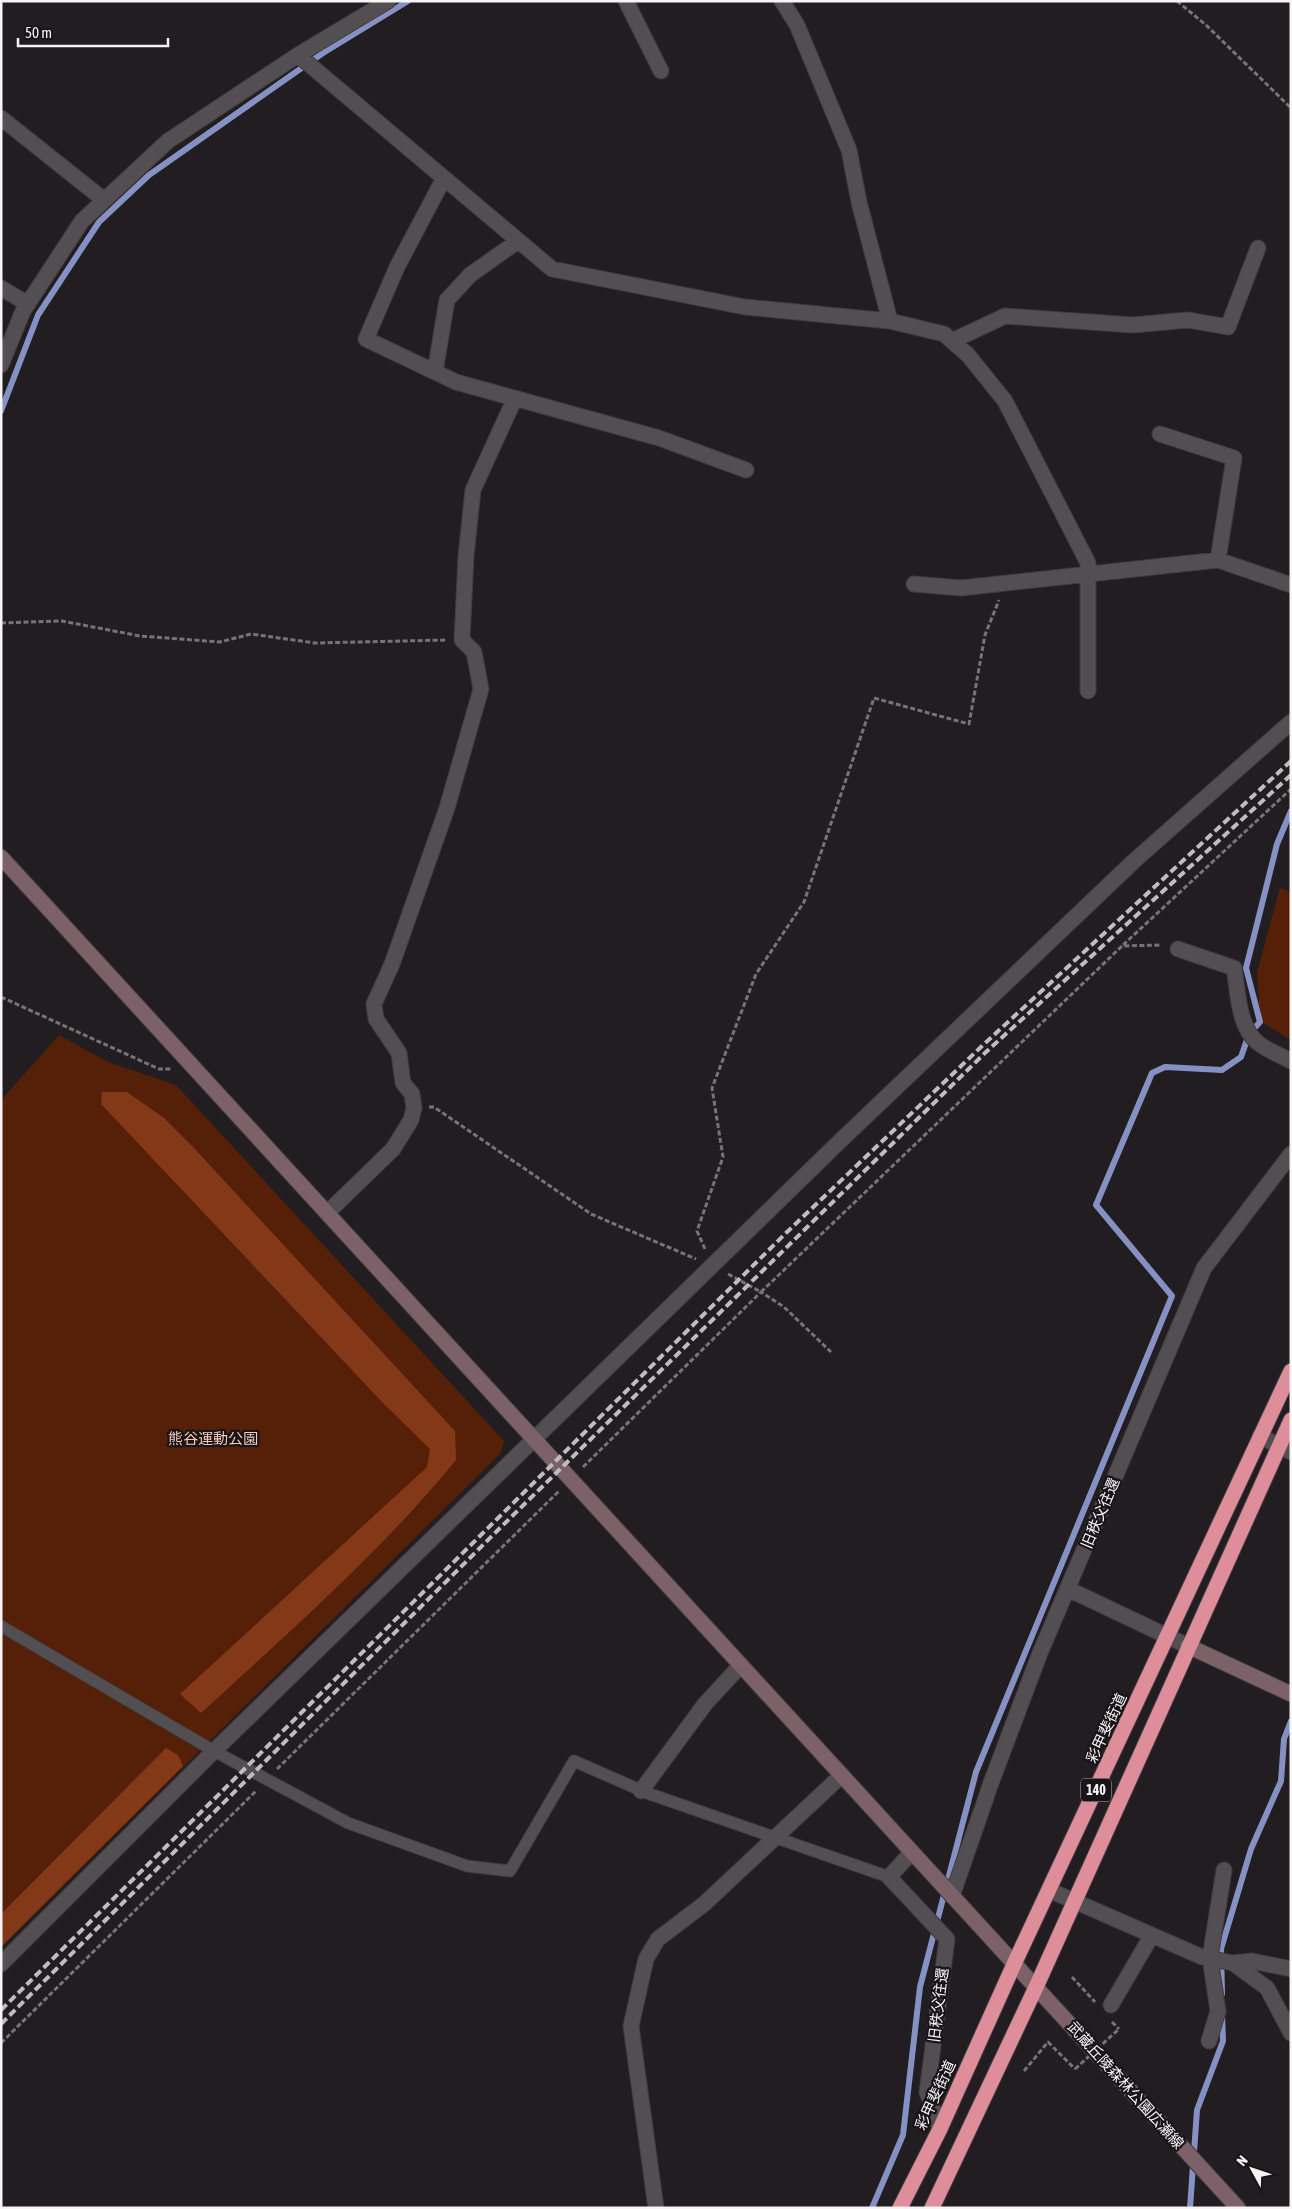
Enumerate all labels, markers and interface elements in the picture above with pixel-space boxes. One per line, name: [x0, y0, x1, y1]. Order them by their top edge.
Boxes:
scale bar: [18, 15, 168, 47]
text: 50 m: [25, 24, 52, 41]
park label: 熊谷運動公園: [168, 1430, 258, 1447]
street label: 旧秩父往還: [1078, 1475, 1122, 1551]
street label: 彩甲斐街道: [1082, 1690, 1130, 1766]
road number: 140: [1081, 1778, 1111, 1802]
street label: 旧秩父往還: [925, 1967, 951, 2043]
street label: 武蔵丘陵森林公園広瀬線: [1064, 2018, 1188, 2152]
street label: 彩甲斐街道: [911, 2057, 959, 2133]
north arrow: [1227, 2144, 1277, 2194]
text: N: [1233, 2152, 1251, 2169]

